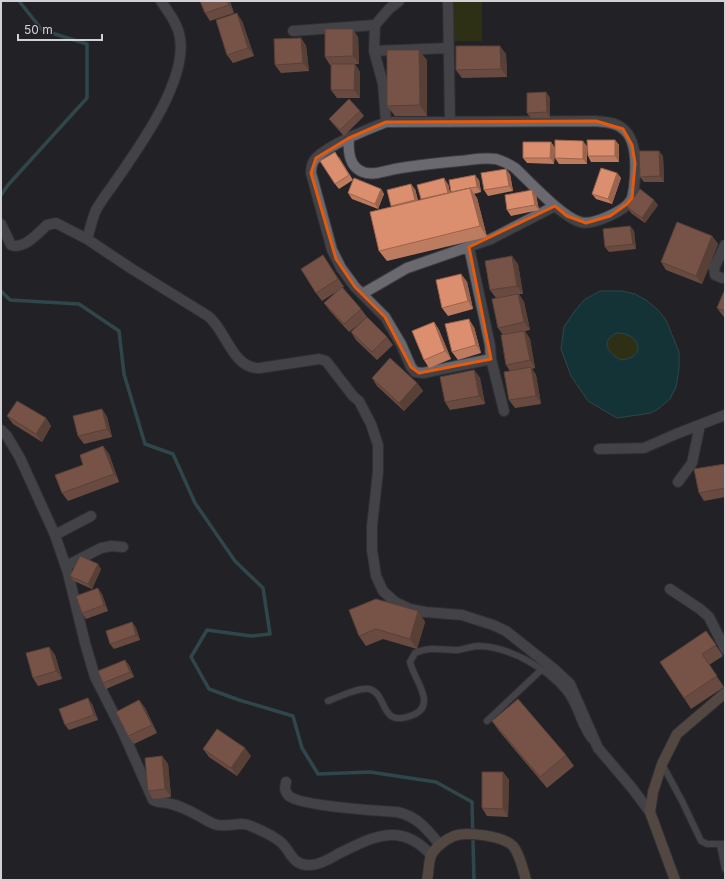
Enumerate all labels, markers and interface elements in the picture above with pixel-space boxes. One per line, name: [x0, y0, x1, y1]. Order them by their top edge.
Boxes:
scale bar: [18, 16, 102, 42]
text: 50 m: [24, 22, 53, 37]

